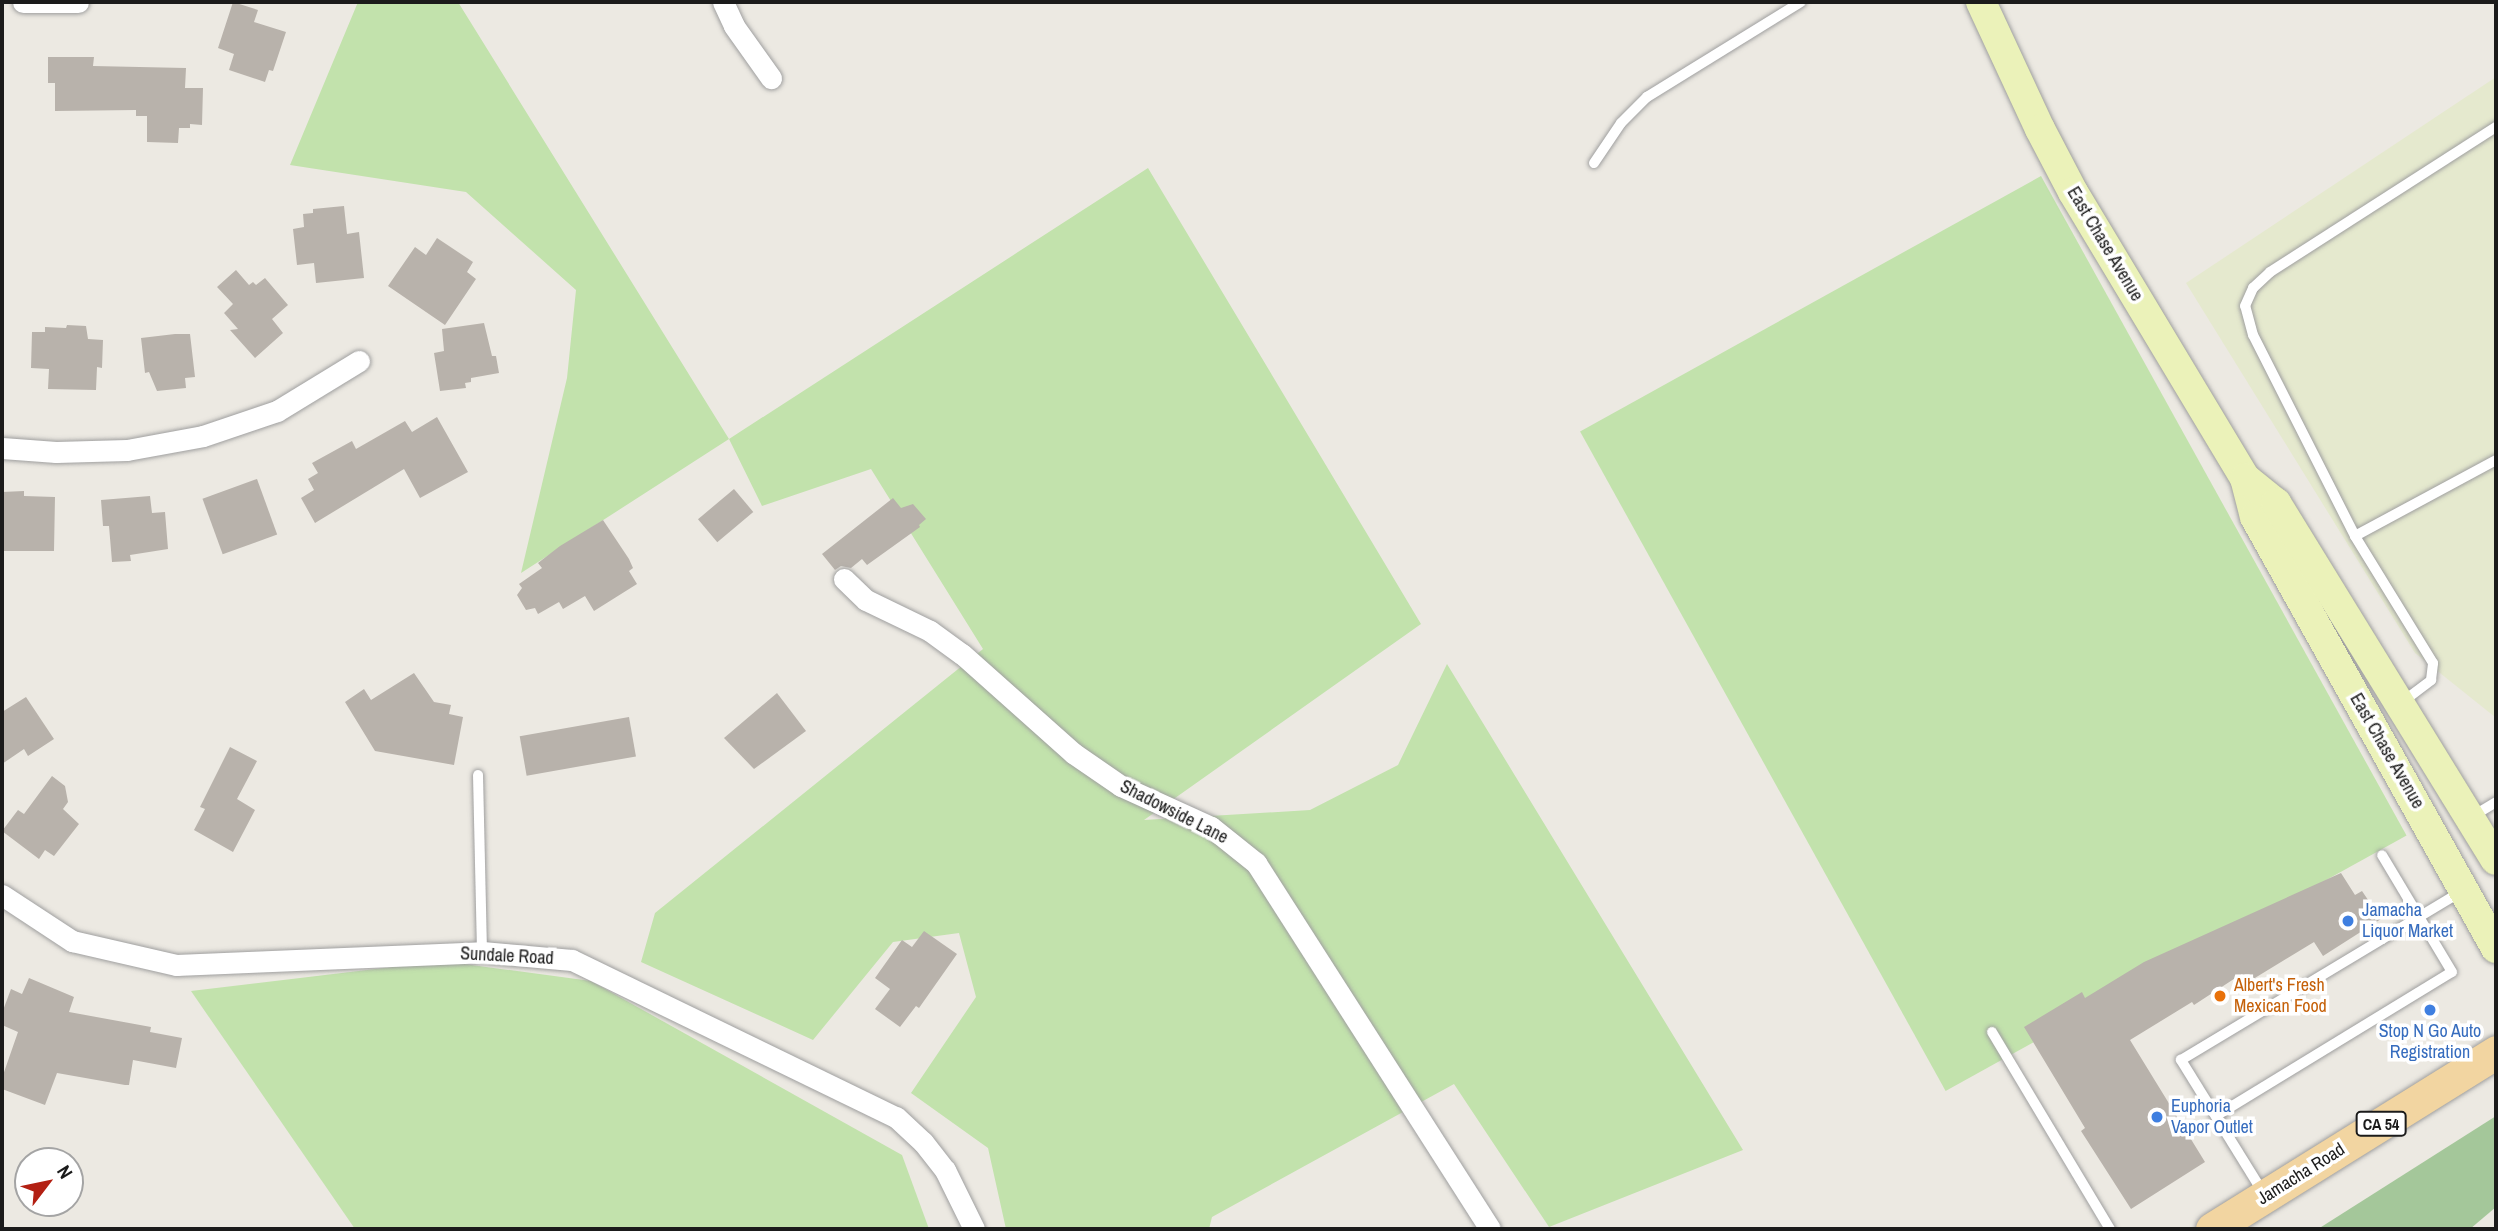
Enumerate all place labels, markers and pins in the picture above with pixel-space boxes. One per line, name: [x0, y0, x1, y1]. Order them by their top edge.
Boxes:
place label: Jamacha Liquor Market: [2362, 900, 2453, 942]
marker: Jamacha Liquor Market: [2340, 913, 2356, 929]
place label: Albert's Fresh Mexican Food: [2234, 975, 2327, 1018]
marker: Albert's Fresh Mexican Food: [2212, 988, 2228, 1004]
marker: Stop N Go Auto Registration: [2422, 1002, 2438, 1018]
place label: Stop N Go Auto Registration: [2378, 1021, 2482, 1064]
place label: Euphoria Vapor Outlet: [2171, 1096, 2253, 1138]
marker: Euphoria Vapor Outlet: [2149, 1109, 2165, 1125]

